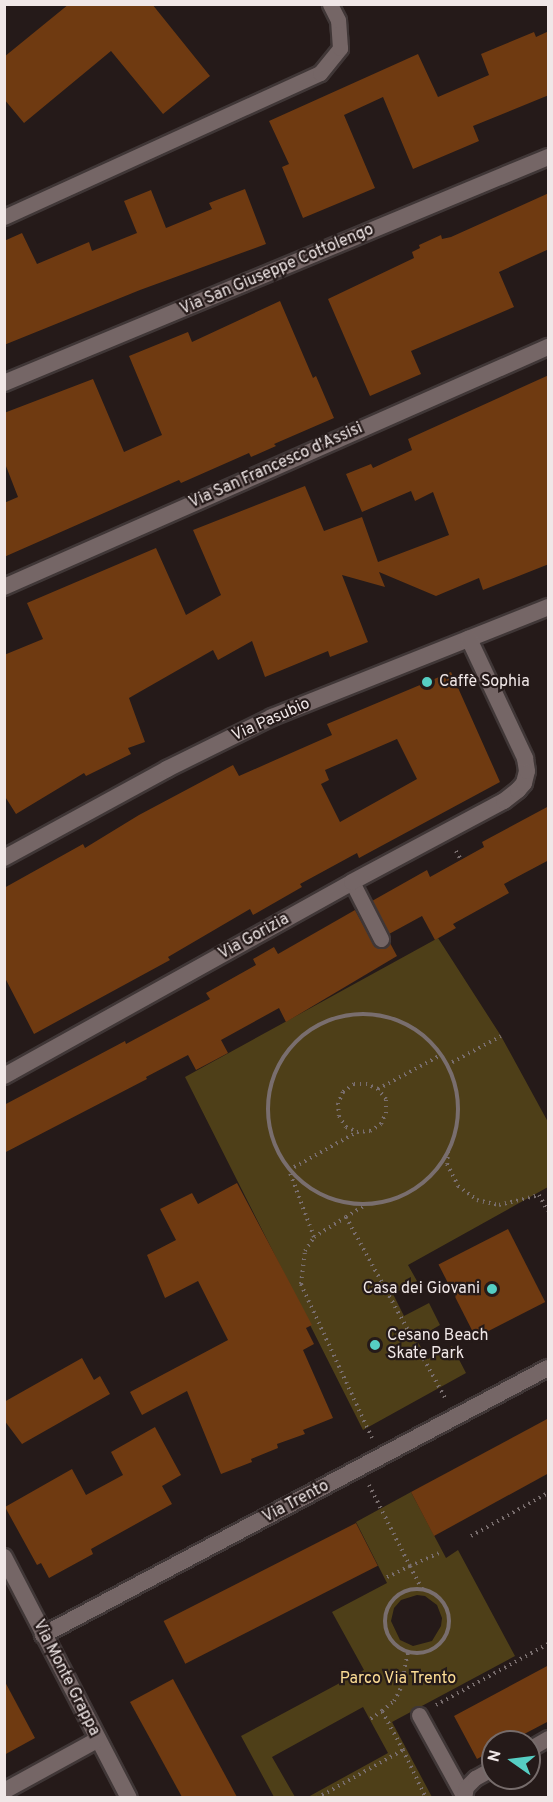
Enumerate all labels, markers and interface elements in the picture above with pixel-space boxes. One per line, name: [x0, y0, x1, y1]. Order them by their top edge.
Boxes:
street label: Via San Giuseppe Cottolengo: [177, 220, 377, 320]
street label: Via San Francesco d'Assisi: [186, 419, 366, 513]
place label: Caffè Sophia: [439, 672, 530, 692]
marker: Caffè Sophia: [420, 675, 434, 689]
street label: Via Pasubio: [229, 694, 313, 746]
street label: Via Gorizia: [216, 910, 292, 964]
place label: Casa dei Giovani: [363, 1279, 480, 1299]
marker: Casa dei Giovani: [485, 1282, 499, 1296]
place label: Cesano Beach Skate Park: [387, 1326, 489, 1364]
marker: Cesano Beach Skate Park: [368, 1338, 382, 1352]
street label: Via Trento: [259, 1476, 333, 1528]
street label: Via Monte Grappa: [28, 1617, 104, 1739]
park label: Parco Via Trento: [339, 1669, 457, 1689]
north arrow: [481, 1730, 541, 1790]
text: N: [484, 1748, 507, 1764]

